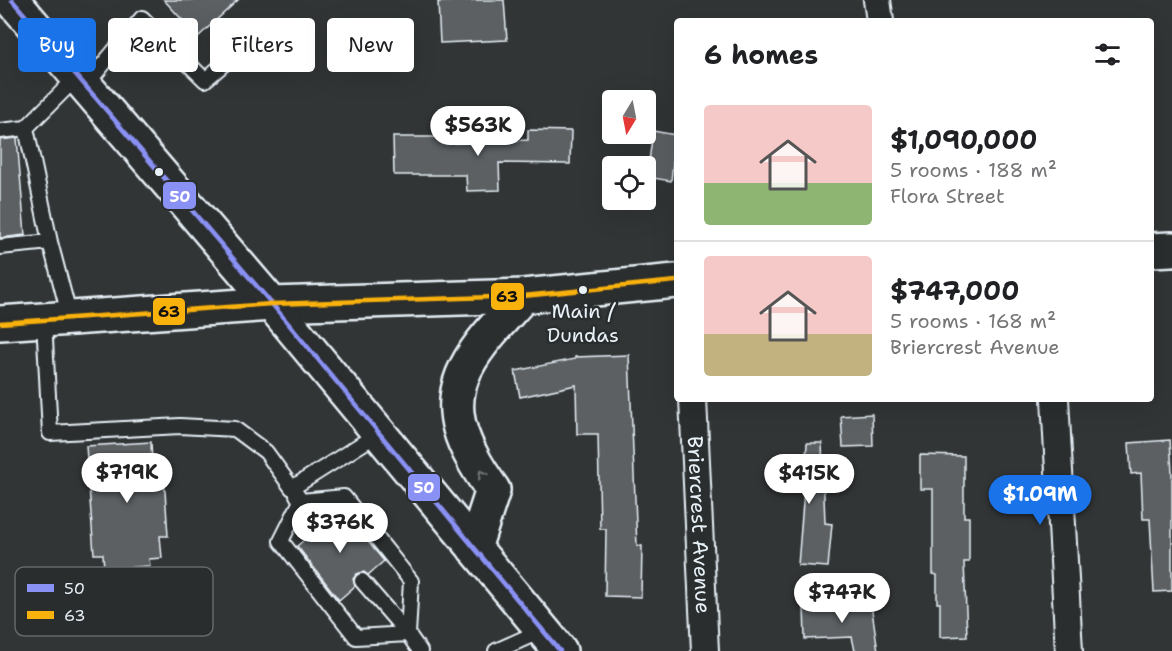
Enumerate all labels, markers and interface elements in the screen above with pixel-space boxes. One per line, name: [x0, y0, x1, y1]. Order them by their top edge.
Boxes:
chip: Buy: [18, 18, 96, 72]
chip: Rent: [108, 18, 198, 72]
chip: Filters: [210, 18, 315, 72]
chip: New: [327, 18, 414, 72]
text: 6 homes: [704, 37, 818, 72]
icon: filters: [1091, 38, 1124, 71]
north arrow: [602, 90, 656, 144]
map controls: [602, 90, 656, 210]
pin: $563K: [436, 106, 520, 157]
text: $563K: [444, 112, 512, 138]
text: $1,090,000: [890, 122, 1038, 157]
icon: home: [752, 129, 824, 201]
button: locate: [602, 156, 656, 210]
text: 5 rooms · 188 m²: [890, 157, 1057, 183]
unlabelled marker: [153, 166, 165, 178]
line badge: 50: [162, 181, 197, 210]
text: Flora Street: [890, 183, 1005, 209]
text: 50: [169, 186, 191, 207]
text: $747,000: [890, 273, 1019, 308]
icon: home: [752, 280, 824, 352]
line badge: 63: [490, 282, 525, 311]
marker: Main / Dundas: [577, 284, 589, 296]
text: 63: [496, 286, 518, 307]
line badge: 63: [152, 297, 186, 326]
place label: Main / Dundas: [547, 298, 619, 348]
text: 63: [158, 301, 180, 322]
text: 5 rooms · 168 m²: [890, 308, 1056, 334]
text: Briercrest Avenue: [890, 334, 1060, 360]
street label: Briercrest Avenue: [681, 435, 717, 615]
pin: $719K: [85, 453, 169, 504]
pin: $415K: [767, 454, 851, 505]
text: $719K: [96, 459, 159, 485]
text: $415K: [778, 460, 840, 486]
one-way arrow: [478, 470, 490, 480]
line badge: 50: [407, 473, 441, 502]
pin: $1.09M: [991, 475, 1089, 526]
text: 50: [413, 477, 435, 498]
text: $1.09M: [1003, 481, 1077, 507]
pin: $376K: [298, 503, 382, 554]
text: $376K: [306, 509, 374, 535]
legend: [15, 567, 213, 636]
pin: $747K: [800, 573, 884, 624]
text: 50: [64, 578, 85, 599]
text: $747K: [808, 579, 876, 605]
text: 63: [64, 605, 85, 626]

